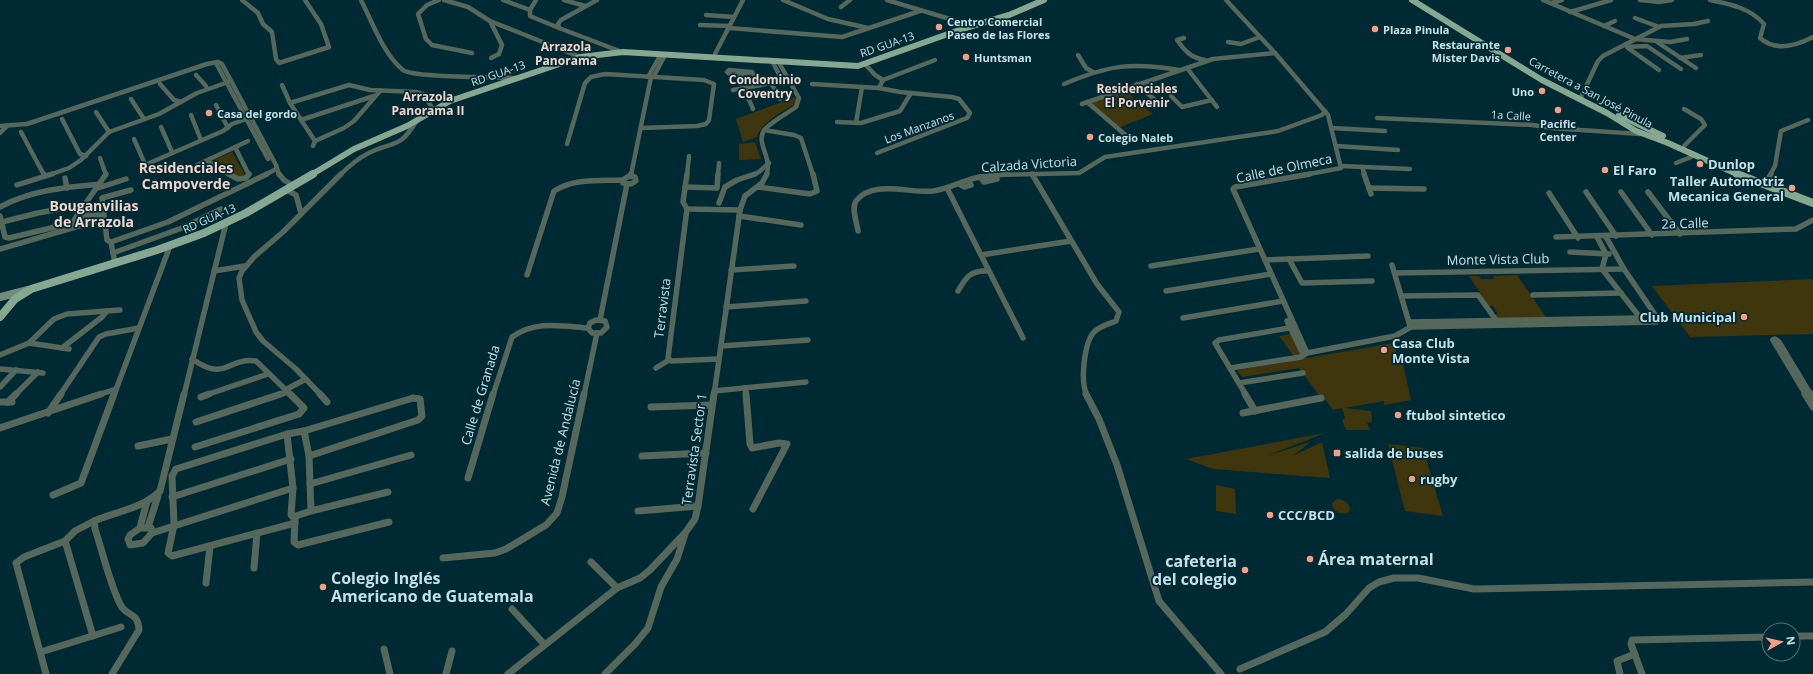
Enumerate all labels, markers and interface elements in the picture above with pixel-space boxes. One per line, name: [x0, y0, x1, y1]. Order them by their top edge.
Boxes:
place label: Centro Comercial Paseo de las Flores: [947, 14, 1051, 42]
marker: Centro Comercial Paseo de las Flores: [934, 22, 944, 32]
place label: Plaza Pinula: [1383, 22, 1450, 37]
marker: Plaza Pinula: [1370, 24, 1380, 34]
street label: RD GUA-13: [858, 28, 916, 60]
place label: Restaurante Mister Davis: [1432, 37, 1501, 65]
district label: Arrazola Panorama: [535, 38, 597, 69]
marker: Restaurante Mister Davis: [1503, 45, 1513, 55]
place label: Huntsman: [974, 50, 1032, 65]
marker: Huntsman: [961, 52, 971, 62]
street label: Carretera a San José Pinula: [1527, 53, 1655, 131]
street label: RD GUA-13: [469, 57, 527, 89]
district label: Condominio Coventry: [729, 71, 801, 102]
district label: Residenciales El Porvenir: [1096, 80, 1178, 111]
place label: Uno: [1512, 84, 1534, 99]
marker: Uno: [1537, 86, 1547, 96]
district label: Arrazola Panorama II: [392, 88, 464, 119]
marker: Pacific Center: [1553, 105, 1563, 115]
place label: Casa del gordo: [217, 106, 297, 121]
street label: 1a Calle: [1491, 106, 1531, 124]
street label: Los Manzanos: [882, 107, 956, 147]
marker: Casa del gordo: [204, 108, 214, 118]
place label: Pacific Center: [1539, 116, 1577, 144]
place label: Colegio Naleb: [1098, 130, 1173, 145]
marker: Colegio Naleb: [1085, 132, 1095, 142]
street label: Calle de Olmeca: [1234, 149, 1334, 187]
street label: Calzada Victoria: [980, 152, 1078, 176]
place label: Dunlop: [1708, 155, 1755, 173]
district label: Residenciales Campoverde: [139, 158, 233, 193]
marker: Dunlop: [1695, 159, 1705, 169]
place label: El Faro: [1613, 161, 1657, 179]
marker: El Faro: [1600, 165, 1610, 175]
place label: Taller Automotriz Mecanica General: [1668, 172, 1784, 205]
marker: Taller Automotriz Mecanica General: [1787, 183, 1797, 193]
district label: Bouganvilias de Arrazola: [49, 196, 139, 231]
street label: RD GUA-13: [180, 200, 238, 236]
street label: 2a Calle: [1661, 213, 1709, 233]
street label: Monte Vista Club: [1447, 249, 1550, 269]
street label: Terravista: [649, 277, 675, 339]
place label: Club Municipal: [1640, 308, 1736, 326]
marker: Club Municipal: [1739, 312, 1749, 322]
place label: Casa Club Monte Vista: [1392, 334, 1470, 367]
street label: Calle de Granada: [456, 343, 504, 447]
marker: Casa Club Monte Vista: [1379, 345, 1389, 355]
street label: Avenida de Andalucía: [536, 377, 584, 507]
street label: Terravista Sector 1: [677, 392, 711, 506]
place label: ftubol sintetico: [1406, 406, 1505, 424]
marker: ftubol sintetico: [1393, 410, 1403, 420]
place label: salida de buses: [1345, 444, 1443, 462]
marker: salida de buses: [1332, 448, 1342, 458]
place label: rugby: [1420, 470, 1458, 488]
marker: rugby: [1407, 474, 1417, 484]
place label: CCC/BCD: [1278, 506, 1335, 524]
marker: CCC/BCD: [1265, 510, 1275, 520]
place label: Área maternal: [1318, 548, 1434, 570]
place label: cafeteria del colegio: [1152, 550, 1237, 590]
marker: Área maternal: [1305, 554, 1315, 564]
marker: cafeteria del colegio: [1240, 565, 1250, 575]
place label: Colegio Inglés Americano de Guatemala: [331, 567, 534, 607]
marker: Colegio Inglés Americano de Guatemala: [318, 582, 328, 592]
north arrow: [1761, 622, 1801, 662]
text: N: [1783, 635, 1799, 646]

